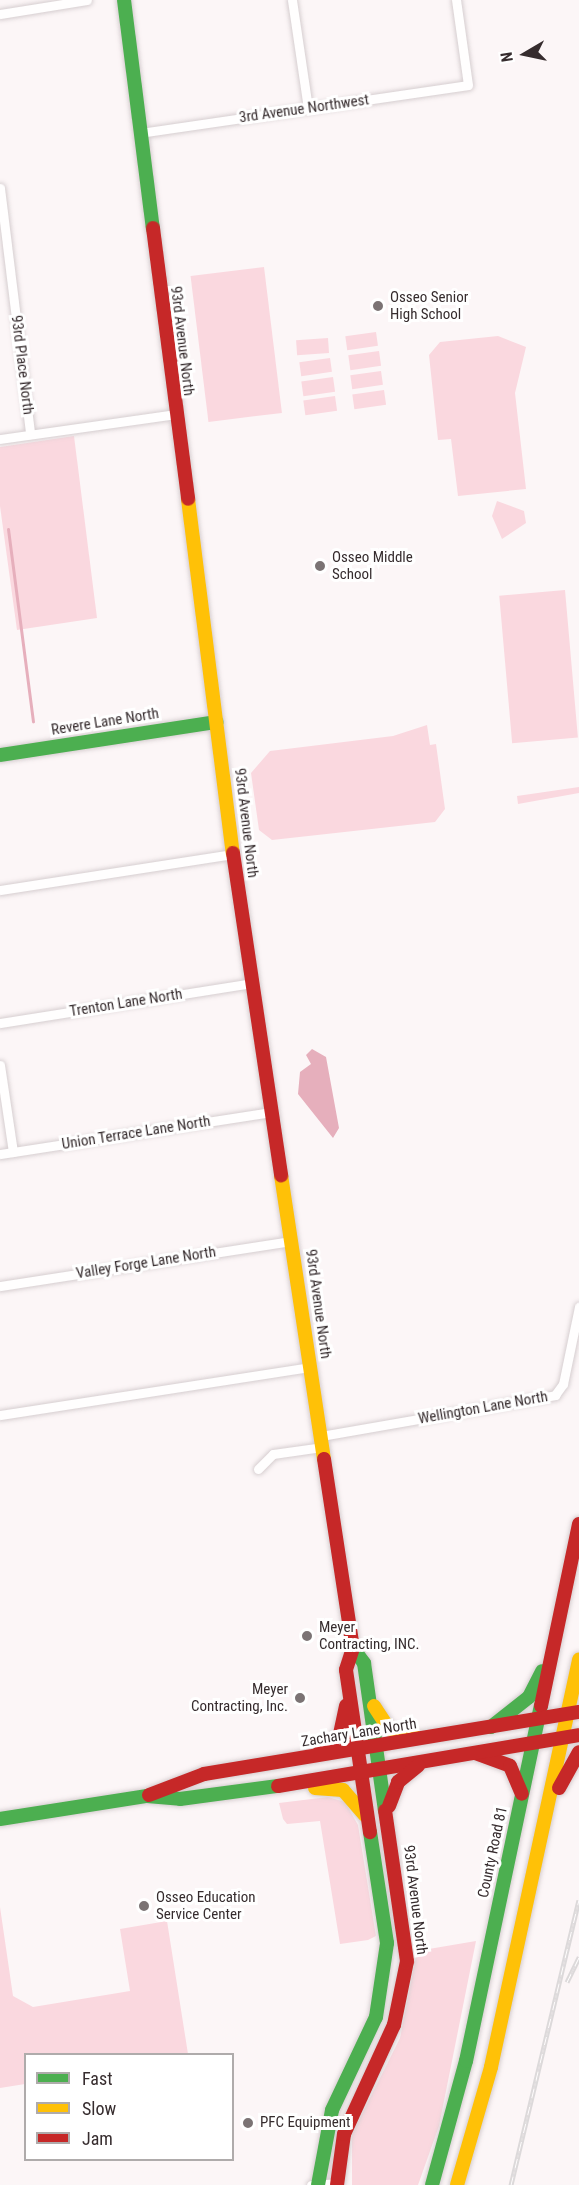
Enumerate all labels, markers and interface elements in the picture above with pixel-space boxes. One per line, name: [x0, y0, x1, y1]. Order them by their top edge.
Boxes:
north arrow: [495, 24, 555, 84]
text: N: [497, 51, 517, 63]
street label: 3rd Avenue Northwest: [238, 91, 370, 127]
street label: 93rd Avenue North: [166, 285, 198, 397]
place label: Osseo Senior High School: [390, 288, 468, 323]
marker: Osseo Senior High School: [371, 299, 385, 313]
street label: 93rd Place North: [7, 314, 37, 416]
place label: Osseo Middle School: [332, 548, 413, 583]
marker: Osseo Middle School: [313, 559, 327, 573]
street label: Revere Lane North: [50, 705, 160, 739]
street label: 93rd Avenue North: [230, 767, 262, 879]
street label: Trenton Lane North: [68, 985, 184, 1021]
street label: Union Terrace Lane North: [60, 1112, 212, 1154]
street label: Valley Forge Lane North: [75, 1243, 217, 1283]
street label: 93rd Avenue North: [301, 1248, 335, 1360]
street label: Wellington Lane North: [417, 1388, 549, 1428]
place label: Meyer Contracting, INC.: [319, 1618, 420, 1653]
marker: Meyer Contracting, INC.: [300, 1629, 314, 1643]
place label: Meyer Contracting, Inc.: [191, 1680, 288, 1715]
marker: Meyer Contracting, Inc.: [293, 1691, 307, 1705]
street label: Zachary Lane North: [300, 1715, 418, 1751]
street label: County Road 81: [475, 1805, 511, 1899]
street label: 93rd Avenue North: [399, 1844, 431, 1956]
place label: Osseo Education Service Center: [156, 1888, 255, 1923]
marker: Osseo Education Service Center: [137, 1899, 151, 1913]
legend: [24, 2053, 234, 2161]
text: Fast: [82, 2068, 113, 2089]
text: Slow: [82, 2098, 116, 2119]
place label: PFC Equipment: [260, 2114, 350, 2132]
marker: PFC Equipment: [241, 2116, 255, 2130]
text: Jam: [82, 2128, 113, 2149]

